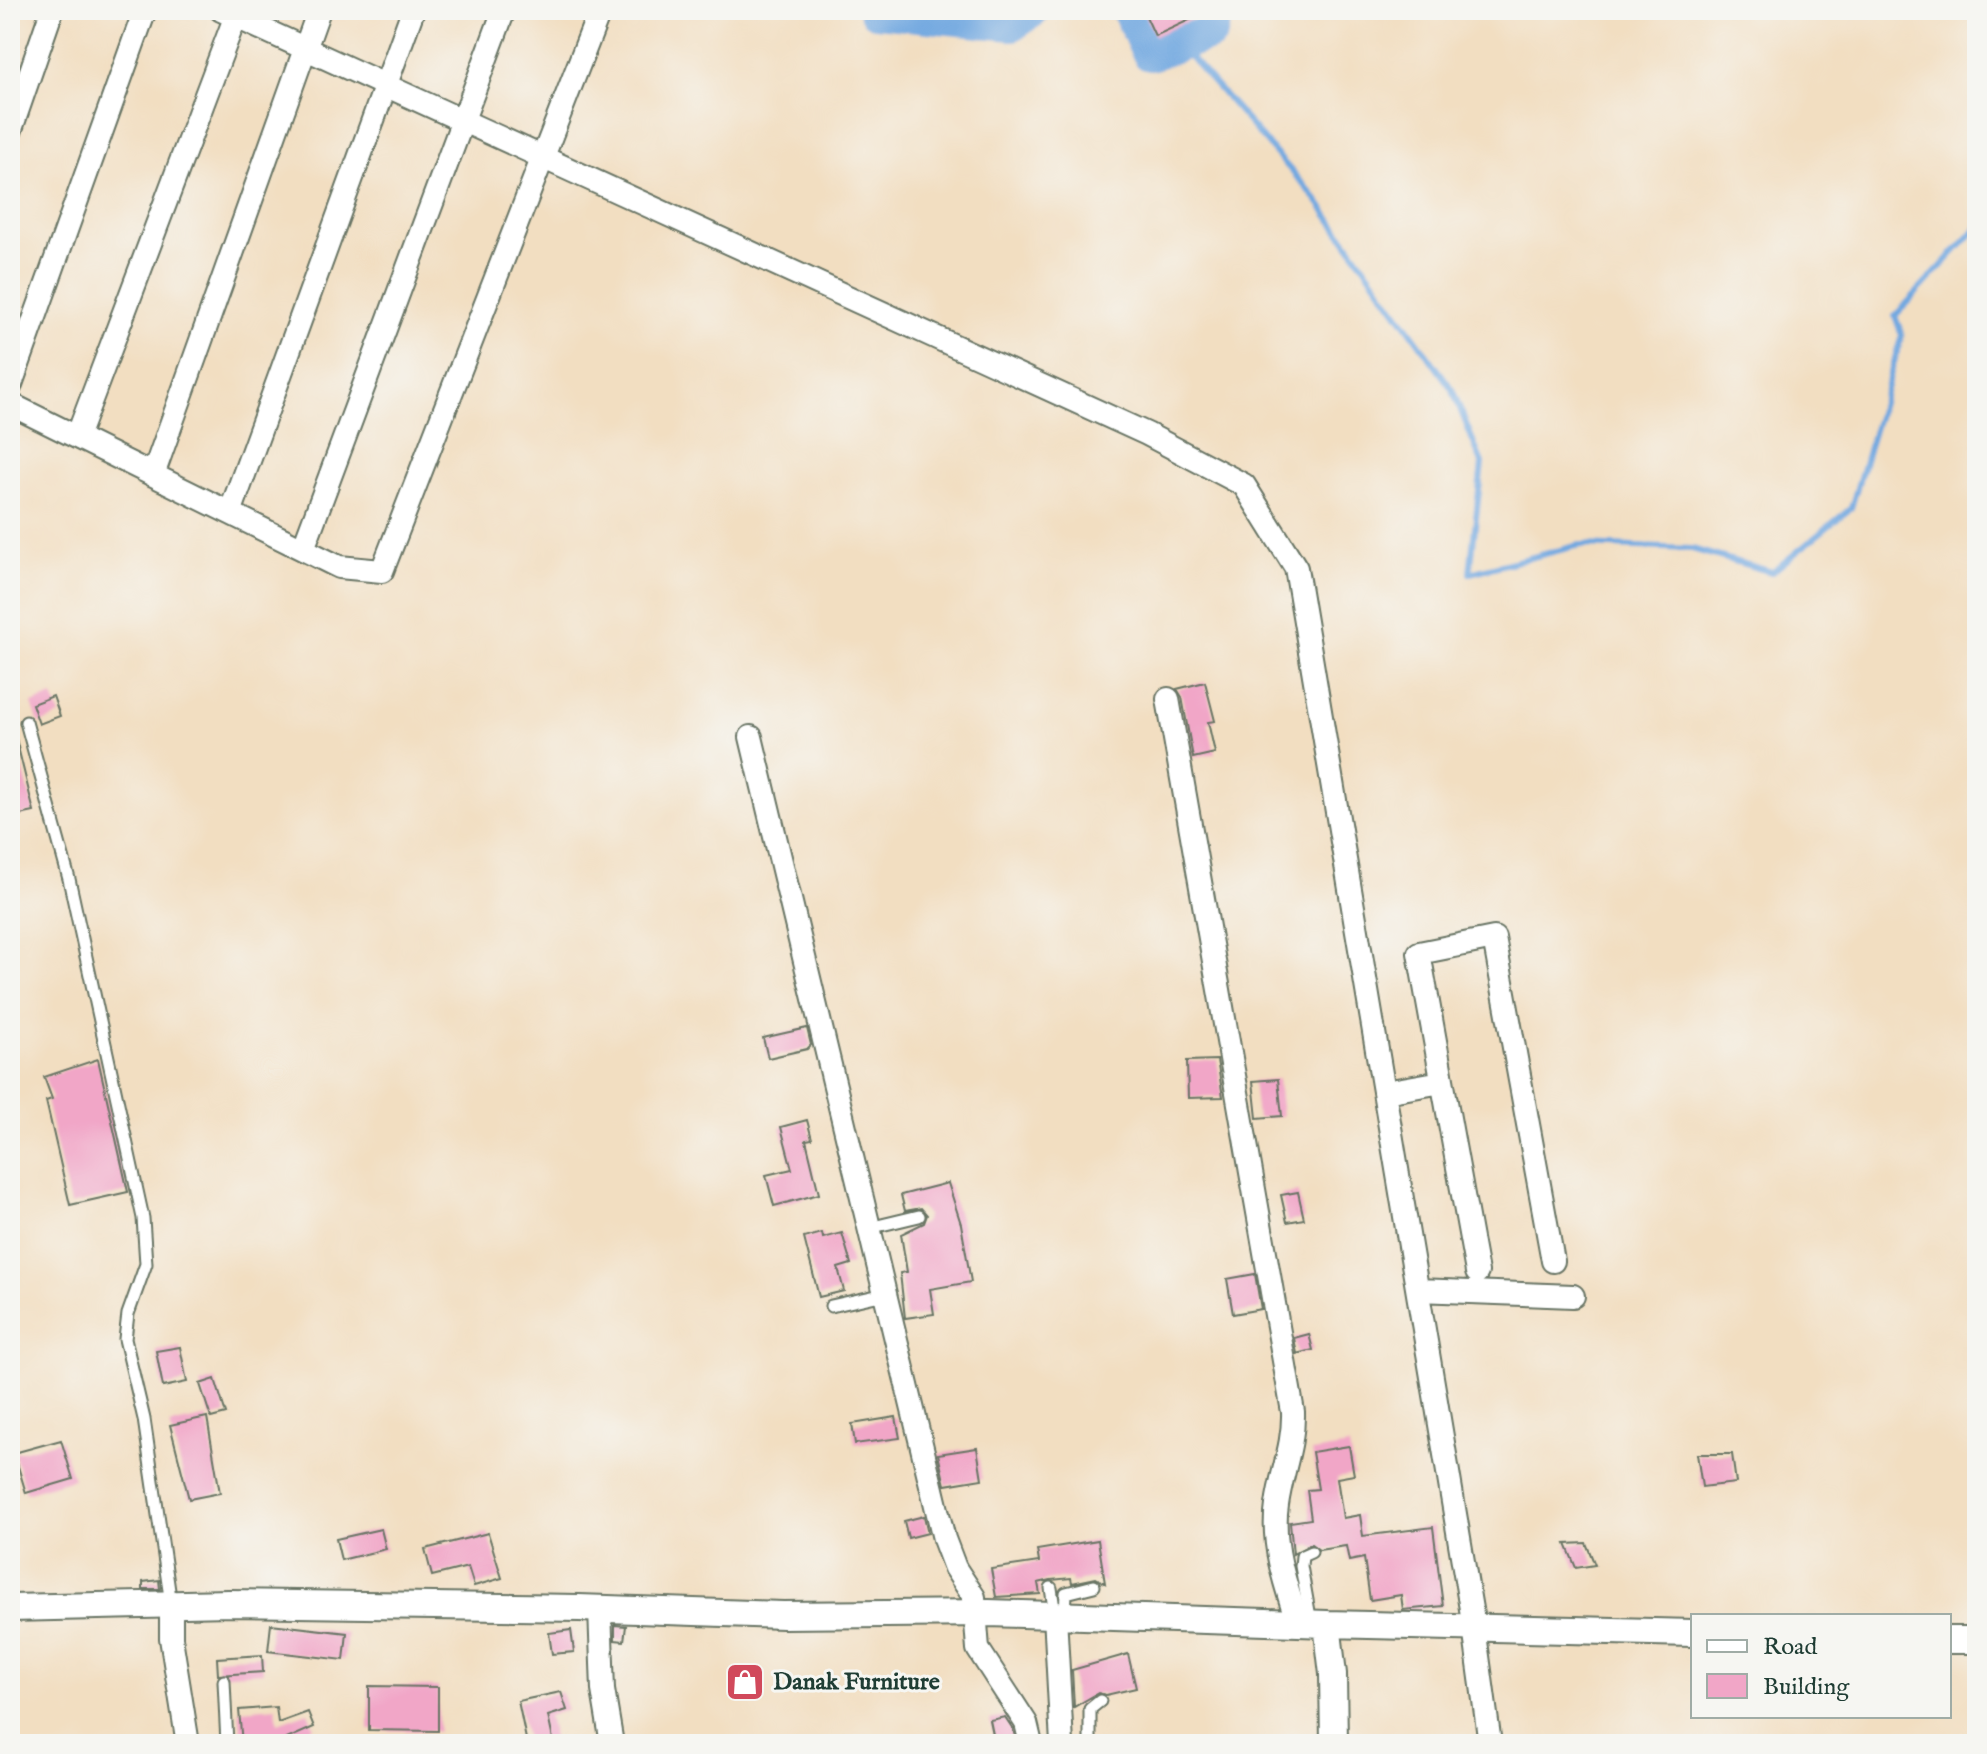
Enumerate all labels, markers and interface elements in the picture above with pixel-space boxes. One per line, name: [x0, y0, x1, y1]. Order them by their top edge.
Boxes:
legend: [1691, 1614, 1951, 1718]
text: Road: [1763, 1632, 1817, 1663]
shop icon: Danak Furniture: [724, 1661, 766, 1703]
place label: Danak Furniture: [773, 1667, 940, 1698]
text: Building: [1763, 1672, 1850, 1703]

